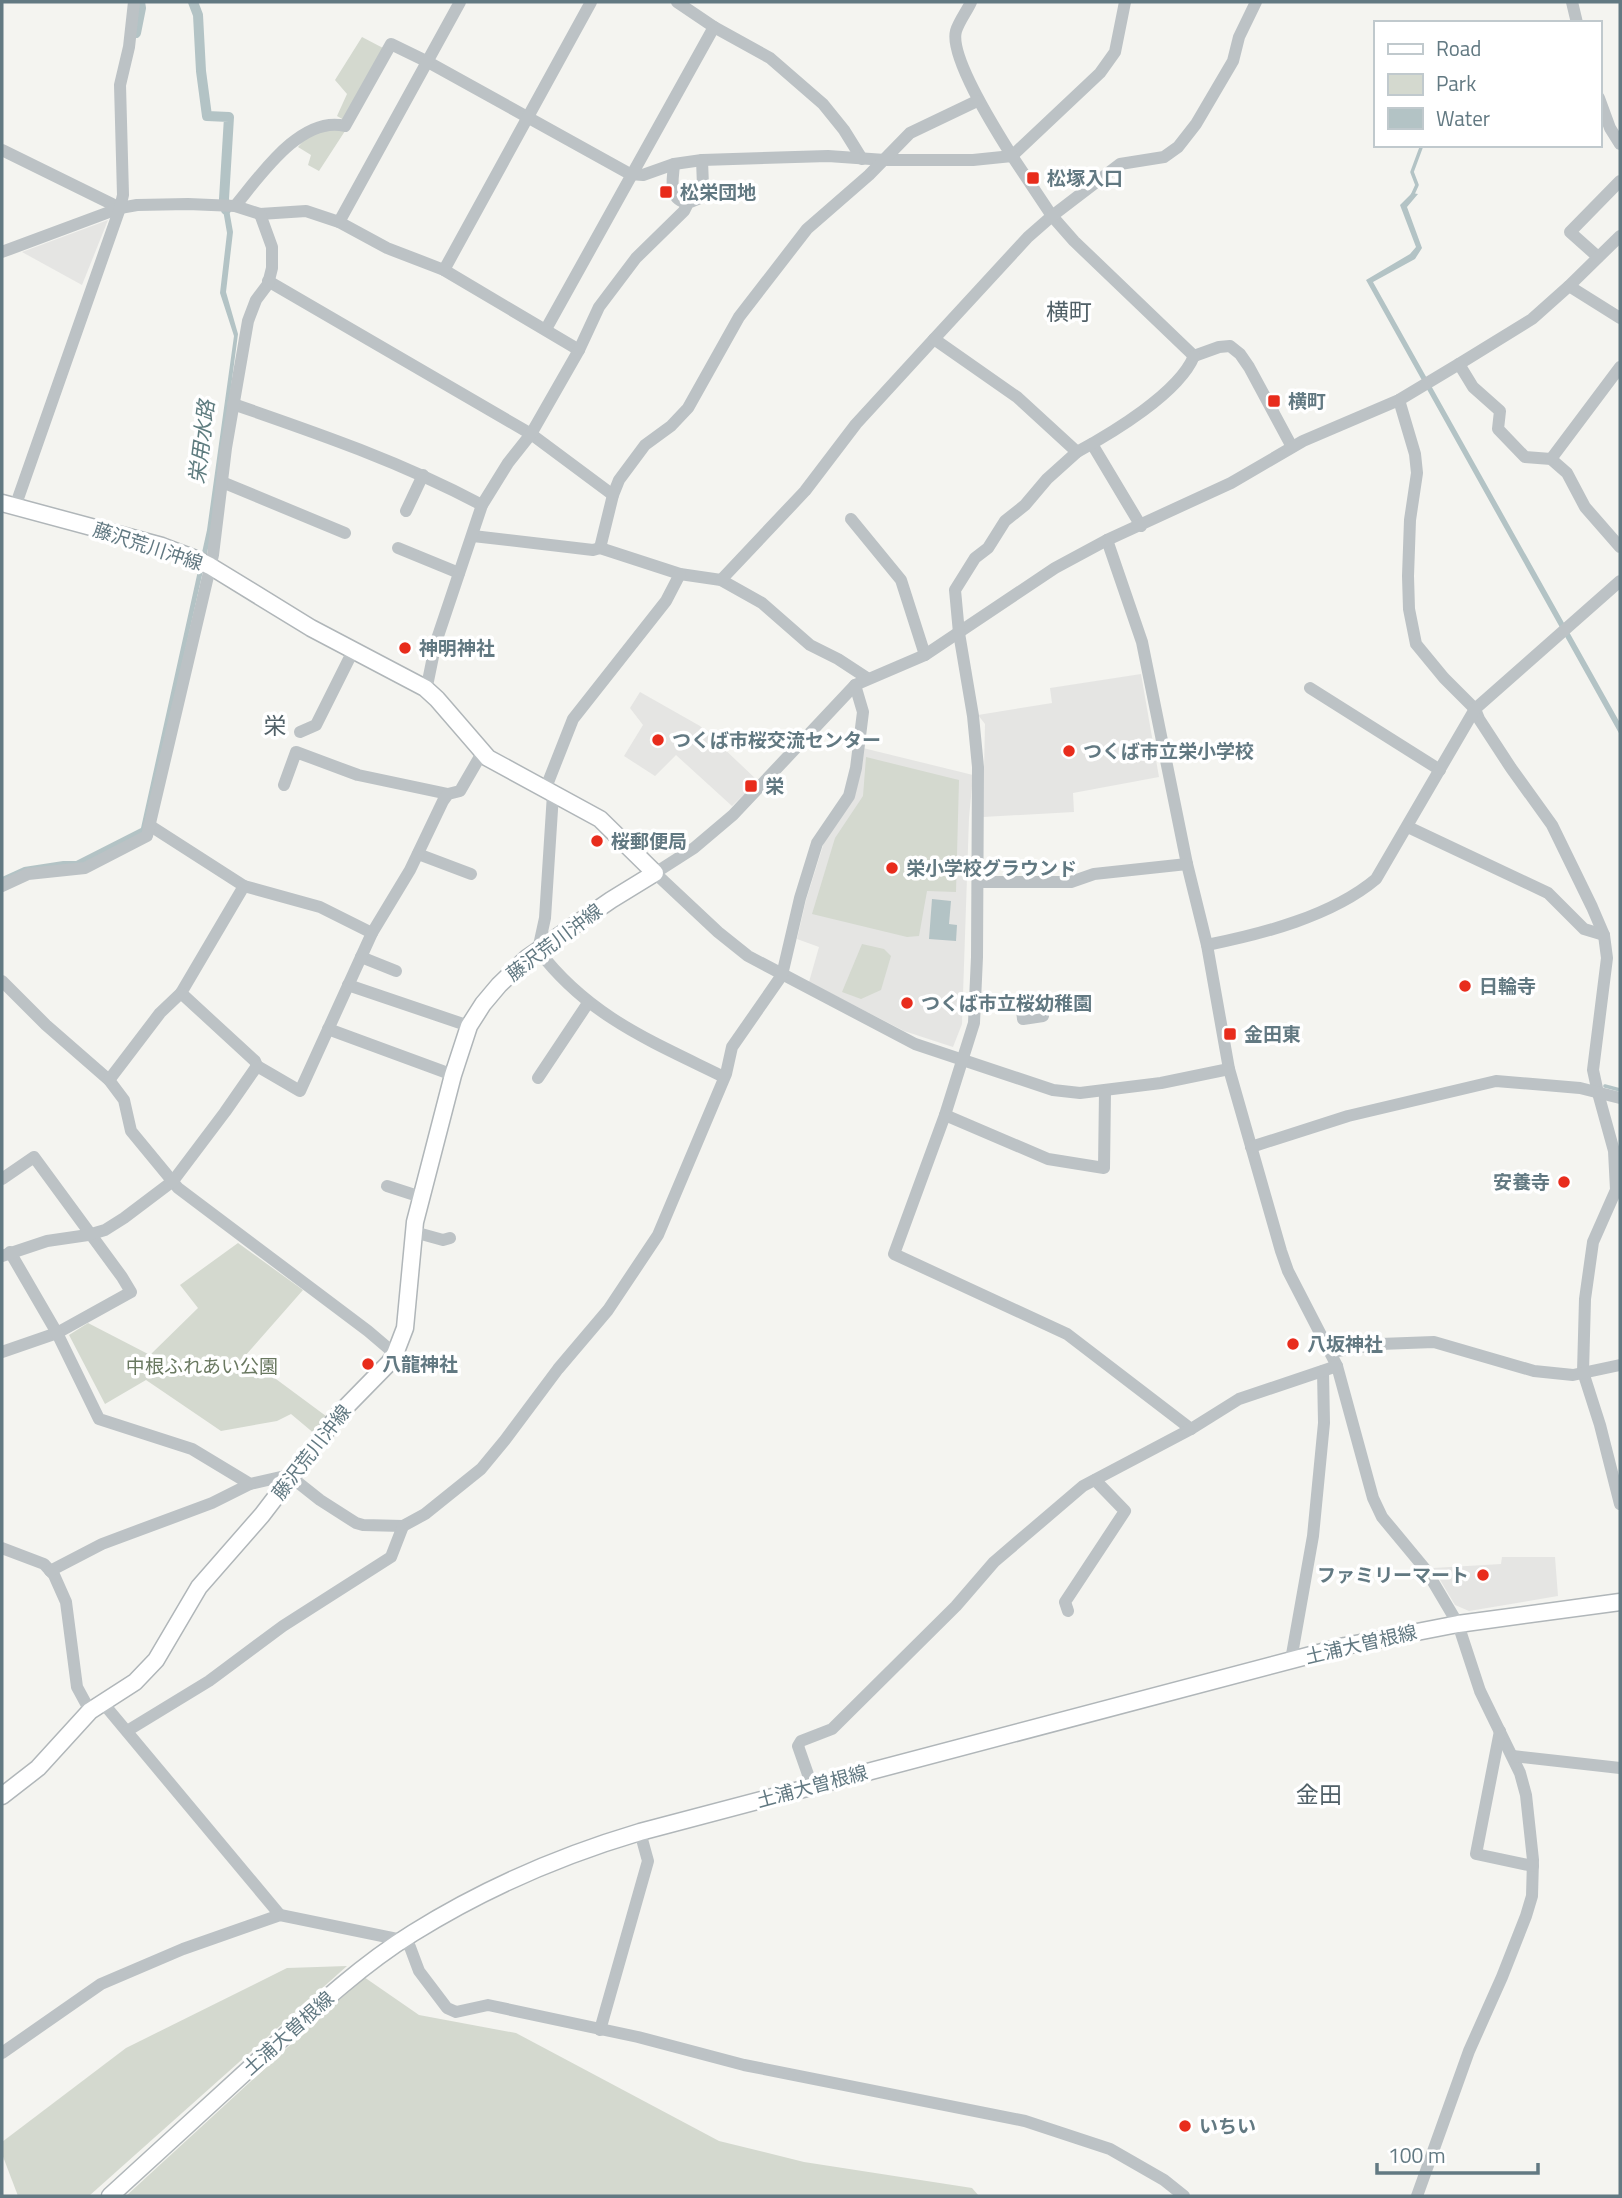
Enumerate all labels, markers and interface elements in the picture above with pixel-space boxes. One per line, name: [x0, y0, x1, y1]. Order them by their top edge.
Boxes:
legend: [1374, 21, 1601, 147]
text: Road: [1436, 32, 1481, 64]
text: Park: [1436, 67, 1476, 99]
text: Water: [1436, 102, 1490, 134]
place label: 松塚入口: [1047, 163, 1123, 192]
marker: 松塚入口: [1025, 170, 1041, 186]
place label: 松栄団地: [680, 177, 756, 206]
marker: 松栄団地: [658, 184, 674, 200]
district label: 横町: [1046, 294, 1092, 329]
place label: 横町: [1288, 386, 1326, 415]
marker: 横町: [1266, 393, 1282, 409]
water label: 栄用水路: [180, 396, 222, 486]
street label: 藤沢荒川沖線: [89, 514, 207, 577]
place label: 神明神社: [419, 633, 495, 662]
marker: 神明神社: [397, 640, 413, 656]
district label: 栄: [264, 708, 287, 743]
place label: つくば市桜交流センター: [672, 725, 881, 754]
marker: つくば市桜交流センター: [650, 732, 666, 748]
place label: つくば市立栄小学校: [1083, 736, 1254, 765]
marker: つくば市立栄小学校: [1061, 743, 1077, 759]
place label: 栄: [765, 771, 784, 800]
marker: 栄: [743, 778, 759, 794]
place label: 桜郵便局: [611, 826, 687, 855]
marker: 桜郵便局: [589, 833, 605, 849]
place label: 栄小学校グラウンド: [906, 853, 1077, 882]
marker: 栄小学校グラウンド: [884, 860, 900, 876]
street label: 藤沢荒川沖線: [499, 896, 608, 987]
place label: 日輪寺: [1479, 971, 1536, 1000]
marker: 日輪寺: [1457, 978, 1473, 994]
place label: つくば市立桜幼稚園: [921, 988, 1092, 1017]
marker: つくば市立桜幼稚園: [899, 995, 915, 1011]
place label: 金田東: [1244, 1019, 1301, 1048]
marker: 金田東: [1222, 1026, 1238, 1042]
place label: 安養寺: [1493, 1167, 1550, 1196]
marker: 安養寺: [1556, 1174, 1572, 1190]
place label: 八坂神社: [1307, 1329, 1383, 1358]
marker: 八坂神社: [1285, 1336, 1301, 1352]
place label: 八龍神社: [382, 1349, 458, 1378]
park label: 中根ふれあい公園: [126, 1351, 278, 1380]
marker: 八龍神社: [360, 1356, 376, 1372]
street label: 藤沢荒川沖線: [264, 1398, 357, 1506]
place label: ファミリーマート: [1317, 1560, 1469, 1589]
marker: ファミリーマート: [1475, 1567, 1491, 1583]
street label: 土浦大曽根線: [1302, 1617, 1420, 1670]
street label: 土浦大曽根線: [753, 1757, 871, 1814]
district label: 金田: [1296, 1777, 1342, 1812]
street label: 土浦大曽根線: [236, 1984, 340, 2082]
place label: いちい: [1199, 2111, 1256, 2140]
marker: いちい: [1177, 2118, 1193, 2134]
scale bar: [1377, 2132, 1538, 2176]
text: 100 m: [1388, 2139, 1445, 2171]

